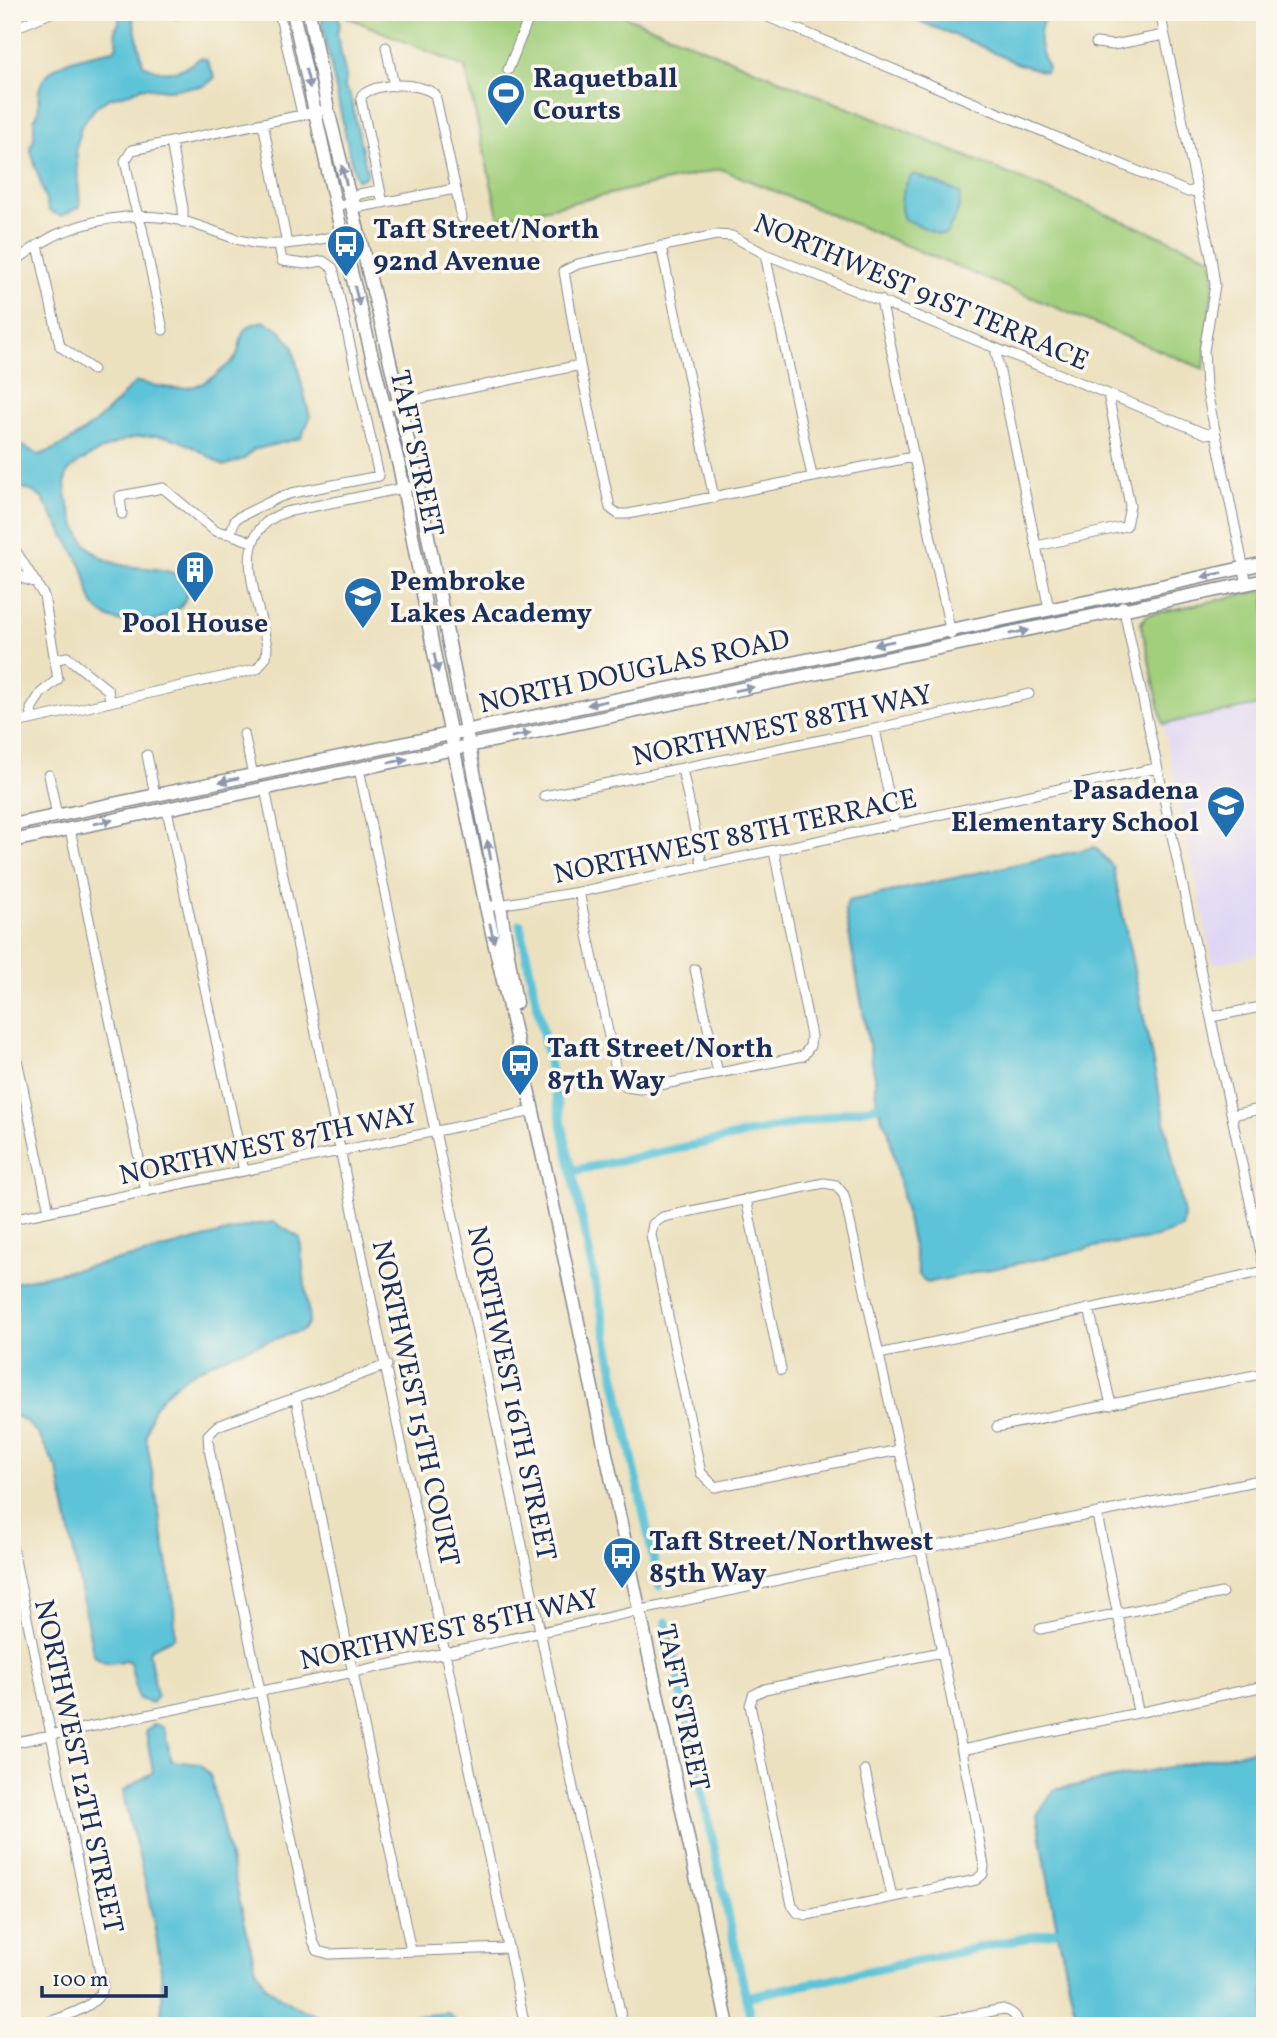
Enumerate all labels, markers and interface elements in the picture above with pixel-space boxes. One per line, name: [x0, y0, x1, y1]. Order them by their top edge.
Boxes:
place label: Raquetball Courts: [533, 60, 678, 131]
one-way arrow: [303, 68, 314, 90]
sports icon: Raquetball Courts: [485, 72, 527, 127]
one-way arrow: [338, 164, 349, 186]
street label: NORTHWEST 91ST TERRACE: [747, 205, 1095, 382]
place label: Taft Street/North 92nd Avenue: [373, 211, 599, 282]
bus stop icon: Taft Street/North 92nd Avenue: [325, 223, 367, 278]
one-way arrow: [352, 285, 363, 307]
street label: TAFT STREET: [379, 367, 452, 541]
building icon: Pool House: [174, 549, 216, 604]
place label: Pembroke Lakes Academy: [390, 563, 592, 634]
one-way arrow: [1201, 569, 1223, 580]
school or university icon: Pembroke Lakes Academy: [342, 575, 384, 630]
place label: Pool House: [122, 605, 268, 644]
street label: NORTH DOUGLAS ROAD: [476, 620, 793, 724]
one-way arrow: [1008, 626, 1030, 637]
one-way arrow: [873, 638, 895, 649]
one-way arrow: [431, 652, 442, 674]
street label: NORTHWEST 88TH WAY: [629, 676, 936, 777]
one-way arrow: [733, 683, 755, 694]
one-way arrow: [586, 697, 608, 708]
one-way arrow: [510, 729, 532, 740]
one-way arrow: [387, 755, 409, 766]
place label: Pasadena Elementary School: [951, 772, 1199, 843]
one-way arrow: [218, 774, 240, 785]
street label: NORTHWEST 88TH TERRACE: [550, 780, 921, 895]
school or university icon: Pasadena Elementary School: [1205, 784, 1247, 839]
one-way arrow: [92, 817, 114, 828]
one-way arrow: [483, 839, 494, 861]
one-way arrow: [487, 923, 498, 945]
place label: Taft Street/North 87th Way: [547, 1030, 773, 1101]
bus stop icon: Taft Street/North 87th Way: [499, 1042, 541, 1097]
street label: NORTHWEST 87TH WAY: [116, 1095, 421, 1196]
street label: NORTHWEST 16TH STREET: [456, 1222, 565, 1565]
street label: NORTHWEST 15TH COURT: [361, 1237, 468, 1570]
place label: Taft Street/Northwest 85th Way: [649, 1523, 933, 1594]
bus stop icon: Taft Street/Northwest 85th Way: [601, 1535, 643, 1590]
street label: NORTHWEST 85TH WAY: [296, 1580, 603, 1681]
street label: NORTHWEST 12TH STREET: [23, 1596, 132, 1937]
street label: TAFT STREET: [645, 1621, 718, 1795]
scale bar: [42, 1954, 166, 1998]
text: 100 m: [52, 1966, 109, 1995]

